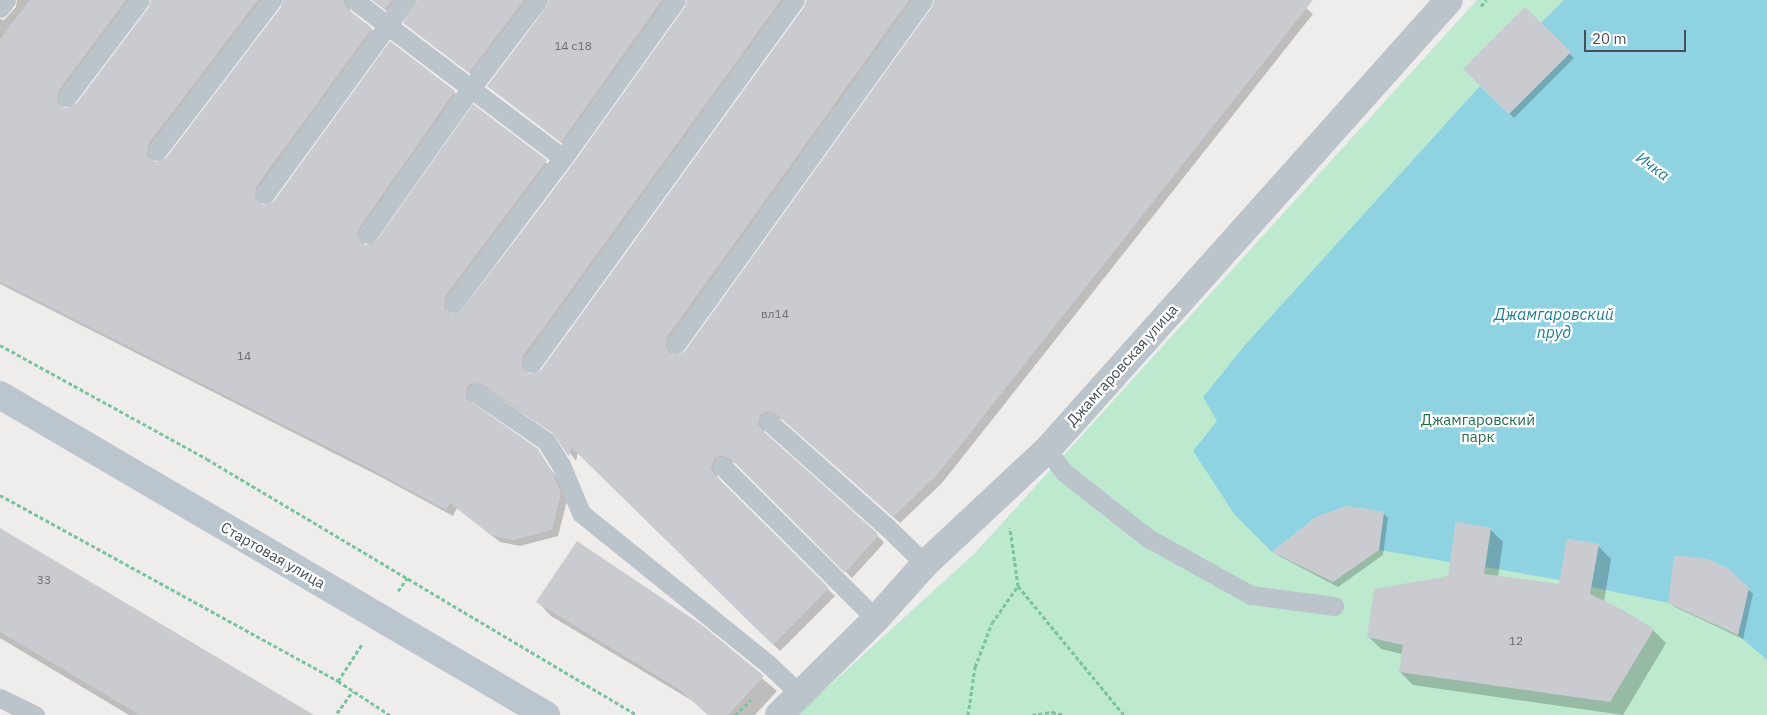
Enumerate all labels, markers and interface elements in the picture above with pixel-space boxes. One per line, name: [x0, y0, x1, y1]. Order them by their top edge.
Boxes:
scale bar: [1587, 20, 1690, 52]
text: 20 m: [1592, 29, 1627, 48]
house number: 14 с18: [554, 39, 592, 53]
water label: Ичка: [1632, 147, 1674, 185]
street label: Джамгаровская улица: [1063, 301, 1181, 429]
water label: Джамгаровский пруд: [1494, 304, 1614, 342]
house number: вл14: [761, 307, 789, 321]
house number: 14: [237, 349, 251, 363]
park label: Джамгаровский парк: [1421, 410, 1535, 445]
street label: Стартовая улица: [218, 518, 328, 592]
house number: 33: [37, 573, 51, 587]
house number: 12: [1509, 634, 1523, 648]

